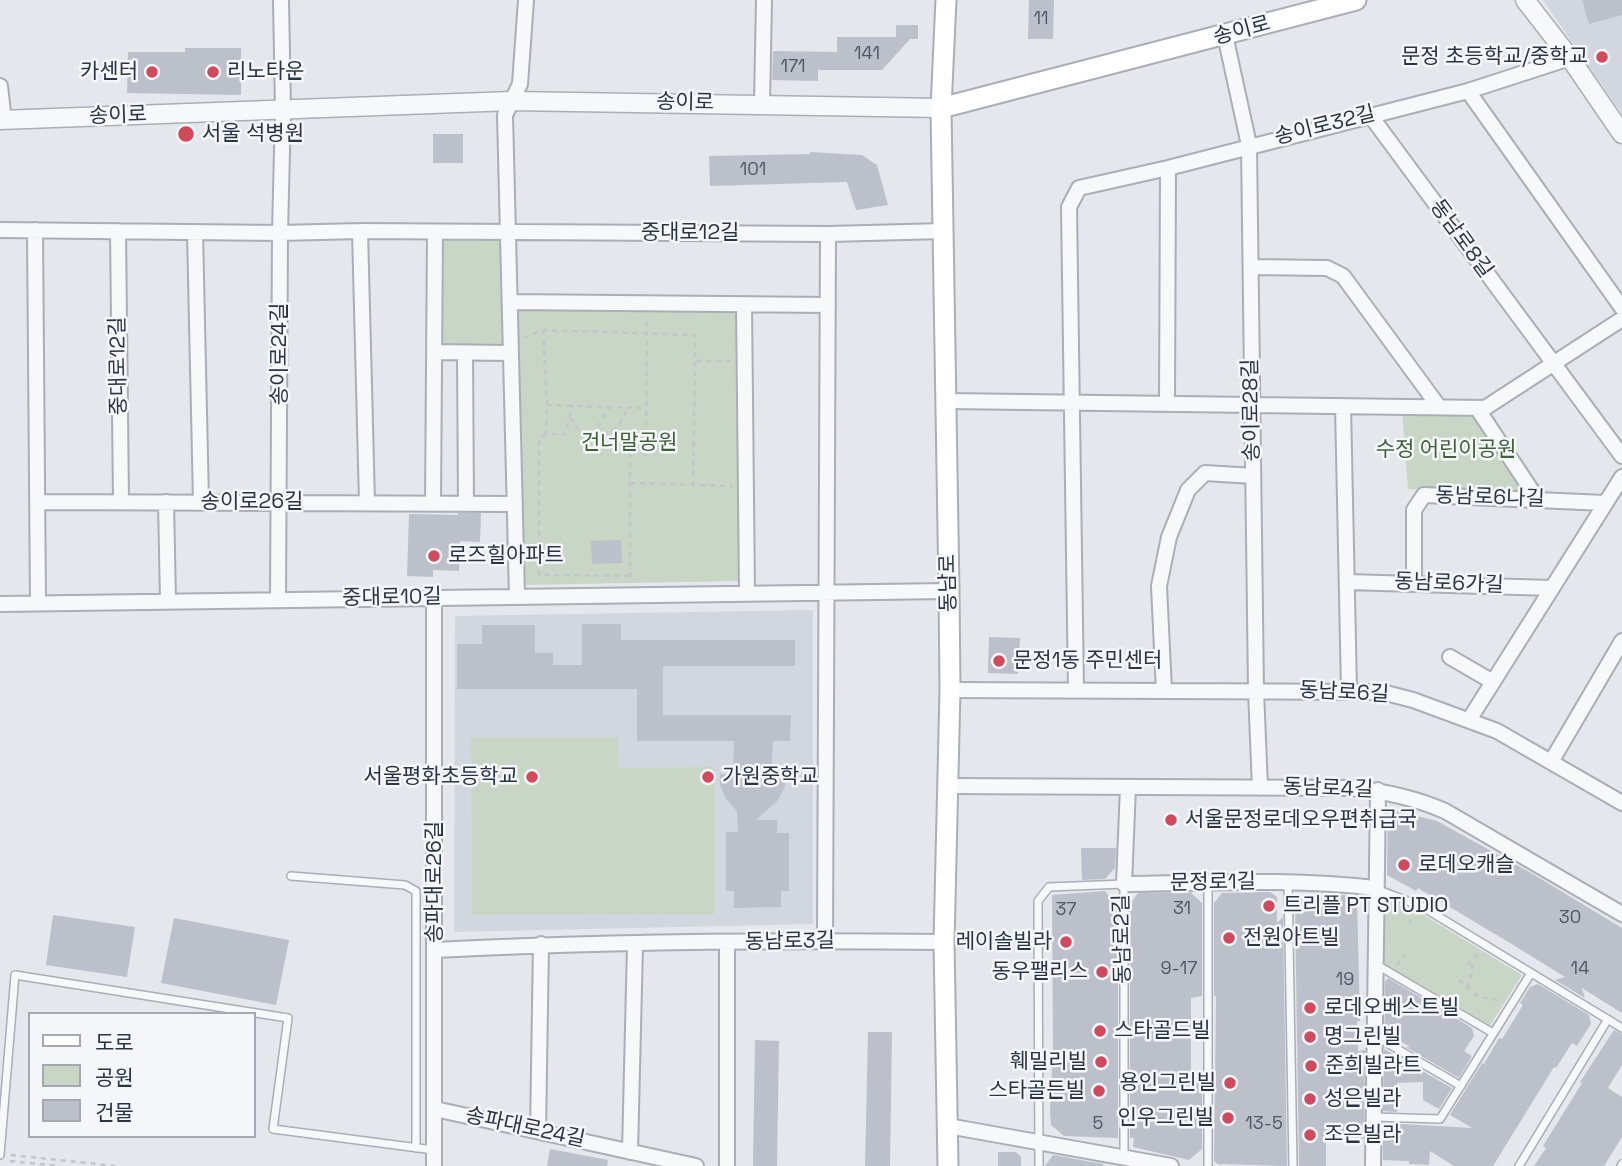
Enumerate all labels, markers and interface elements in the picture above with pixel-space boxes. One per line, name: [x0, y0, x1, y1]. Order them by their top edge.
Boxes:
house number: 11: [1033, 8, 1049, 30]
street label: 송이로: [1211, 11, 1273, 51]
house number: 141: [854, 43, 880, 65]
place label: 문정 초등학교/중학교: [1401, 44, 1588, 70]
marker: 문정 초등학교/중학교: [1594, 49, 1610, 65]
house number: 171: [780, 56, 806, 78]
place label: 카센터: [80, 59, 138, 85]
place label: 리노타운: [227, 59, 304, 85]
marker: 카센터: [144, 64, 160, 80]
marker: 리노타운: [205, 64, 221, 80]
street label: 송이로: [656, 90, 714, 116]
street label: 송이로32길: [1272, 101, 1378, 151]
street label: 송이로: [89, 102, 147, 130]
place label: 서울 석병원: [202, 121, 304, 147]
marker: 서울 석병원: [176, 124, 196, 144]
house number: 101: [740, 159, 766, 181]
street label: 동남로8길: [1424, 195, 1498, 283]
street label: 중대로12길: [641, 220, 739, 246]
street label: 송이로24길: [267, 303, 293, 405]
street label: 중대로12길: [106, 316, 132, 416]
street label: 송이로28길: [1239, 358, 1265, 462]
park label: 건너말공원: [581, 430, 677, 456]
park label: 수정 어린이공원: [1376, 437, 1516, 463]
street label: 동남로6나길: [1435, 483, 1545, 513]
street label: 송이로26길: [201, 489, 303, 515]
place label: 로즈힐아파트: [448, 543, 564, 569]
marker: 로즈힐아파트: [426, 548, 442, 564]
street label: 동남로: [936, 554, 962, 612]
street label: 동남로6가길: [1394, 569, 1504, 599]
street label: 중대로10길: [342, 585, 442, 611]
place label: 문정1동 주민센터: [1013, 648, 1162, 674]
marker: 문정1동 주민센터: [991, 653, 1007, 669]
street label: 동남로6길: [1298, 678, 1390, 708]
place label: 서울평화초등학교: [363, 764, 518, 790]
place label: 가원중학교: [722, 764, 819, 790]
marker: 서울평화초등학교: [524, 769, 540, 785]
marker: 가원중학교: [700, 769, 716, 785]
street label: 동남로4길: [1282, 775, 1374, 803]
place label: 서울문정로데오우편취급국: [1185, 807, 1417, 833]
marker: 서울문정로데오우편취급국: [1163, 812, 1179, 828]
street label: 송파대로26길: [422, 821, 448, 943]
place label: 로데오캐슬: [1418, 852, 1515, 878]
marker: 로데오캐슬: [1396, 857, 1412, 873]
street label: 문정로1길: [1170, 870, 1256, 896]
place label: 트리플 PT STUDIO: [1283, 893, 1448, 919]
street label: 동남로2길: [1110, 894, 1136, 984]
house number: 31: [1173, 898, 1191, 920]
marker: 트리플 PT STUDIO: [1261, 898, 1277, 914]
house number: 37: [1055, 899, 1077, 921]
house number: 30: [1559, 907, 1581, 929]
place label: 전원아트빌: [1243, 925, 1340, 951]
street label: 동남로3길: [745, 929, 835, 955]
place label: 레이솔빌라: [955, 929, 1052, 955]
marker: 전원아트빌: [1221, 930, 1237, 946]
marker: 레이솔빌라: [1058, 934, 1074, 950]
house number: 9-17: [1161, 958, 1197, 980]
house number: 14: [1571, 958, 1589, 980]
place label: 동우팰리스: [991, 959, 1088, 985]
marker: 동우팰리스: [1094, 964, 1110, 980]
house number: 19: [1336, 969, 1354, 991]
place label: 로데오베스트빌: [1324, 995, 1459, 1021]
marker: 로데오베스트빌: [1302, 1000, 1318, 1016]
legend: [28, 1012, 256, 1138]
place label: 스타골드빌: [1114, 1018, 1211, 1044]
marker: 스타골드빌: [1092, 1023, 1108, 1039]
place label: 명그린빌: [1324, 1024, 1401, 1050]
text: 도로: [95, 1029, 134, 1056]
marker: 명그린빌: [1302, 1029, 1318, 1045]
place label: 훼밀리빌: [1010, 1049, 1087, 1075]
place label: 준희빌라트: [1325, 1053, 1422, 1079]
marker: 훼밀리빌: [1093, 1054, 1109, 1070]
marker: 준희빌라트: [1303, 1058, 1319, 1074]
text: 공원: [95, 1064, 134, 1091]
place label: 용인그린빌: [1119, 1070, 1216, 1096]
marker: 용인그린빌: [1222, 1075, 1238, 1091]
place label: 스타골든빌: [988, 1078, 1085, 1104]
marker: 스타골든빌: [1091, 1083, 1107, 1099]
place label: 성은빌라: [1324, 1086, 1401, 1112]
marker: 성은빌라: [1302, 1091, 1318, 1107]
text: 건물: [95, 1099, 134, 1126]
street label: 송파대로24길: [463, 1103, 587, 1153]
place label: 인우그린빌: [1117, 1105, 1214, 1131]
marker: 인우그린빌: [1220, 1110, 1236, 1126]
house number: 5: [1093, 1113, 1103, 1135]
house number: 13-5: [1245, 1113, 1283, 1135]
place label: 조은빌라: [1324, 1122, 1401, 1148]
marker: 조은빌라: [1302, 1127, 1318, 1143]

